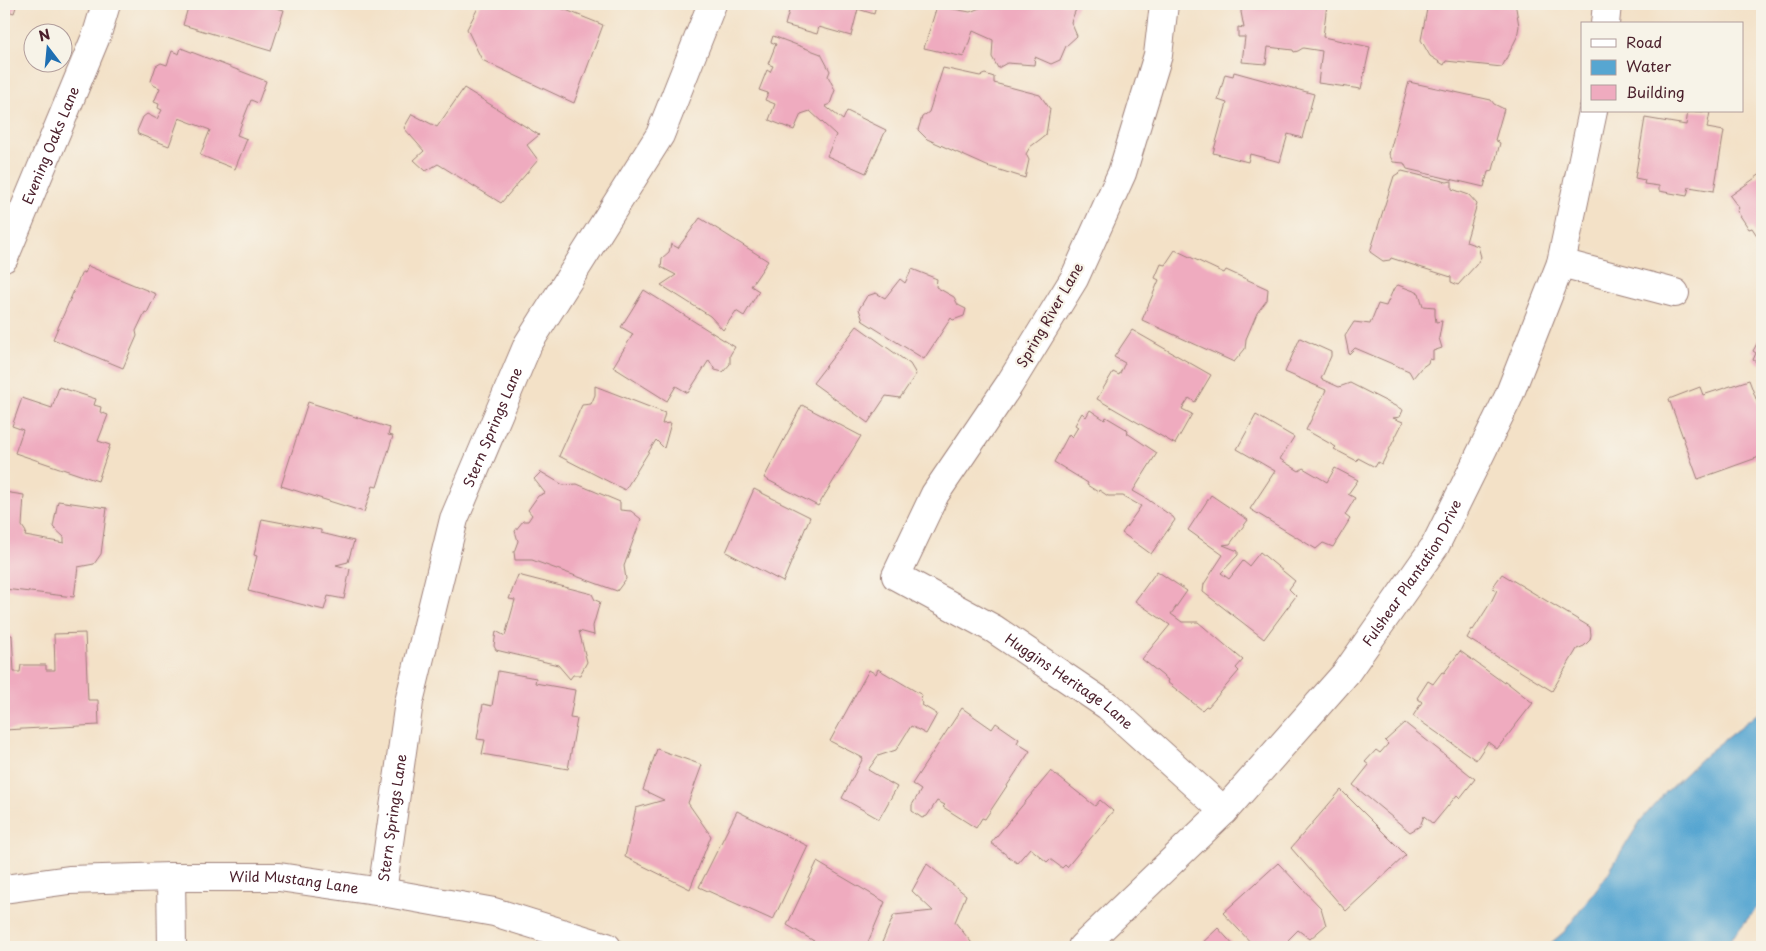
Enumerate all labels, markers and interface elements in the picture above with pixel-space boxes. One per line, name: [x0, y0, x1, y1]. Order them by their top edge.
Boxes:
north arrow: [22, 22, 72, 72]
legend: [1581, 22, 1744, 112]
text: N: [36, 23, 53, 47]
text: Road: [1626, 30, 1662, 53]
text: Water: [1626, 54, 1671, 77]
text: Building: [1626, 80, 1685, 103]
street label: Evening Oaks Lane: [16, 83, 84, 208]
street label: Spring River Lane: [1011, 258, 1088, 371]
street label: Stern Springs Lane: [458, 364, 527, 490]
street label: Fulshear Plantation Drive: [1357, 496, 1466, 650]
street label: Huggins Heritage Lane: [1001, 628, 1138, 734]
street label: Stern Springs Lane: [373, 752, 412, 883]
street label: Wild Mustang Lane: [229, 866, 360, 898]

